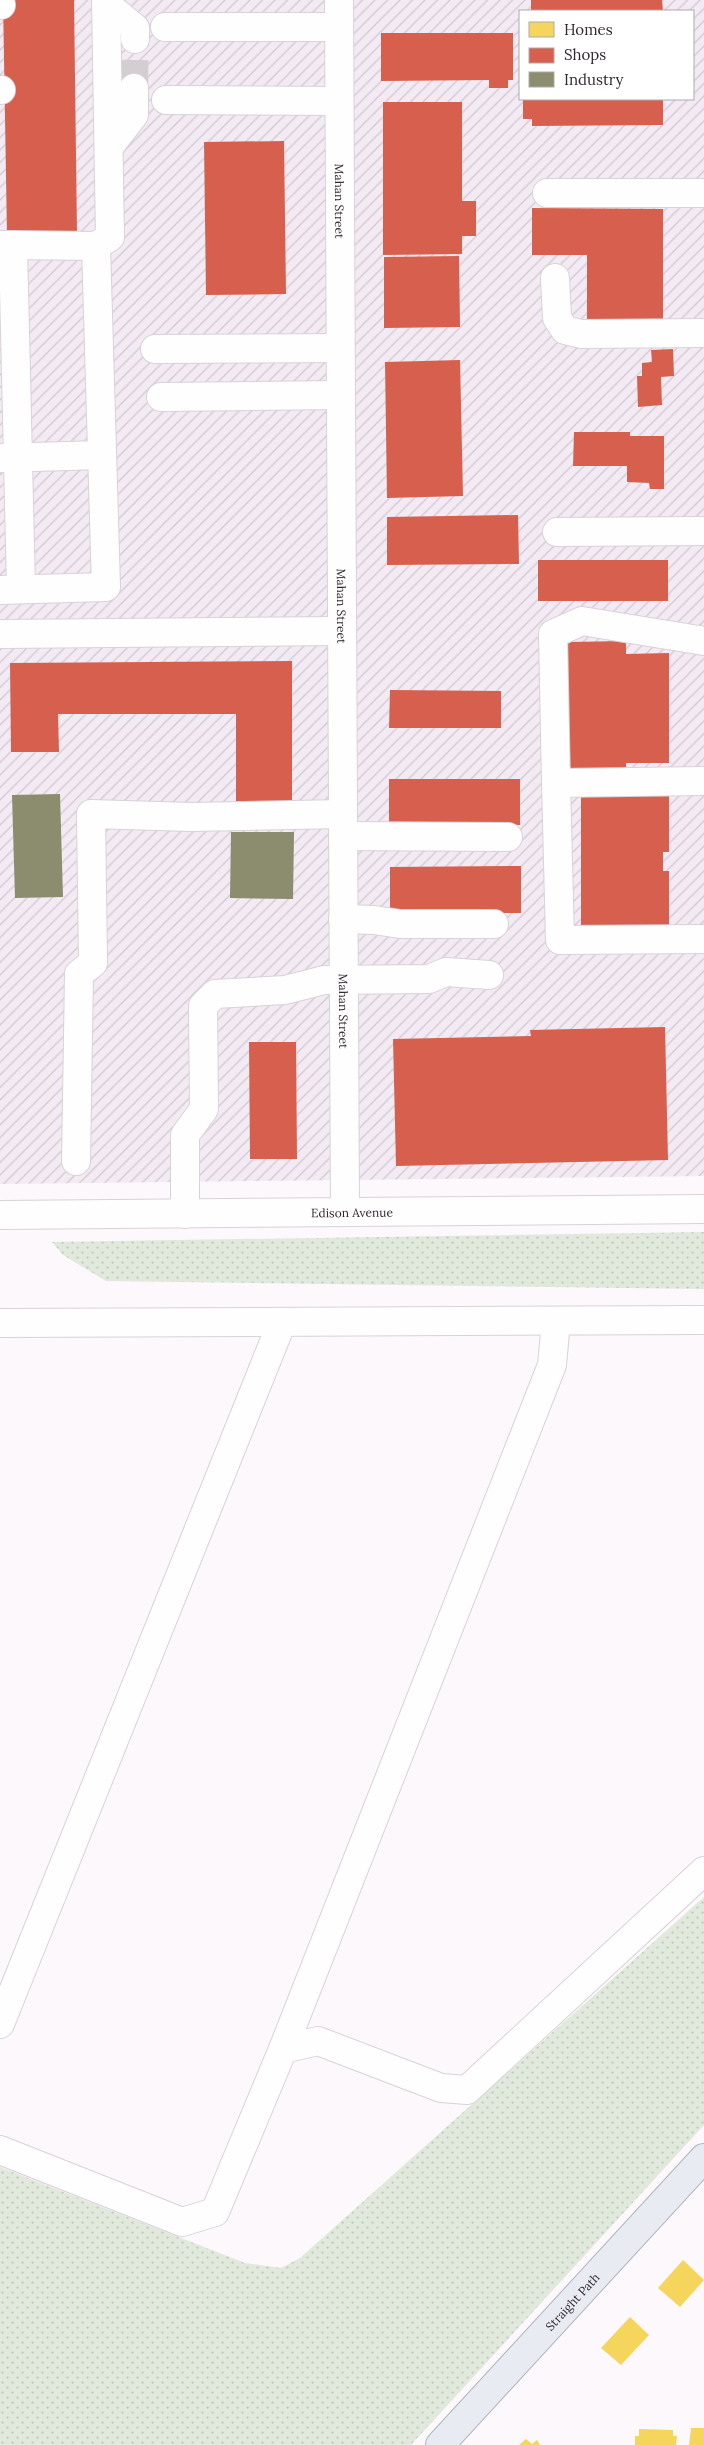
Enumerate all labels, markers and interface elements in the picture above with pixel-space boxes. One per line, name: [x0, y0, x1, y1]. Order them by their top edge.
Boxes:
legend: [519, 10, 694, 100]
text: Homes: [564, 20, 613, 39]
text: Shops: [564, 45, 606, 64]
text: Industry: [564, 70, 623, 89]
street label: Mahan Street: [332, 163, 348, 239]
street label: Mahan Street: [334, 568, 350, 644]
street label: Mahan Street: [336, 973, 352, 1049]
street label: Edison Avenue: [311, 1204, 393, 1220]
street label: Straight Path: [542, 2269, 602, 2333]

